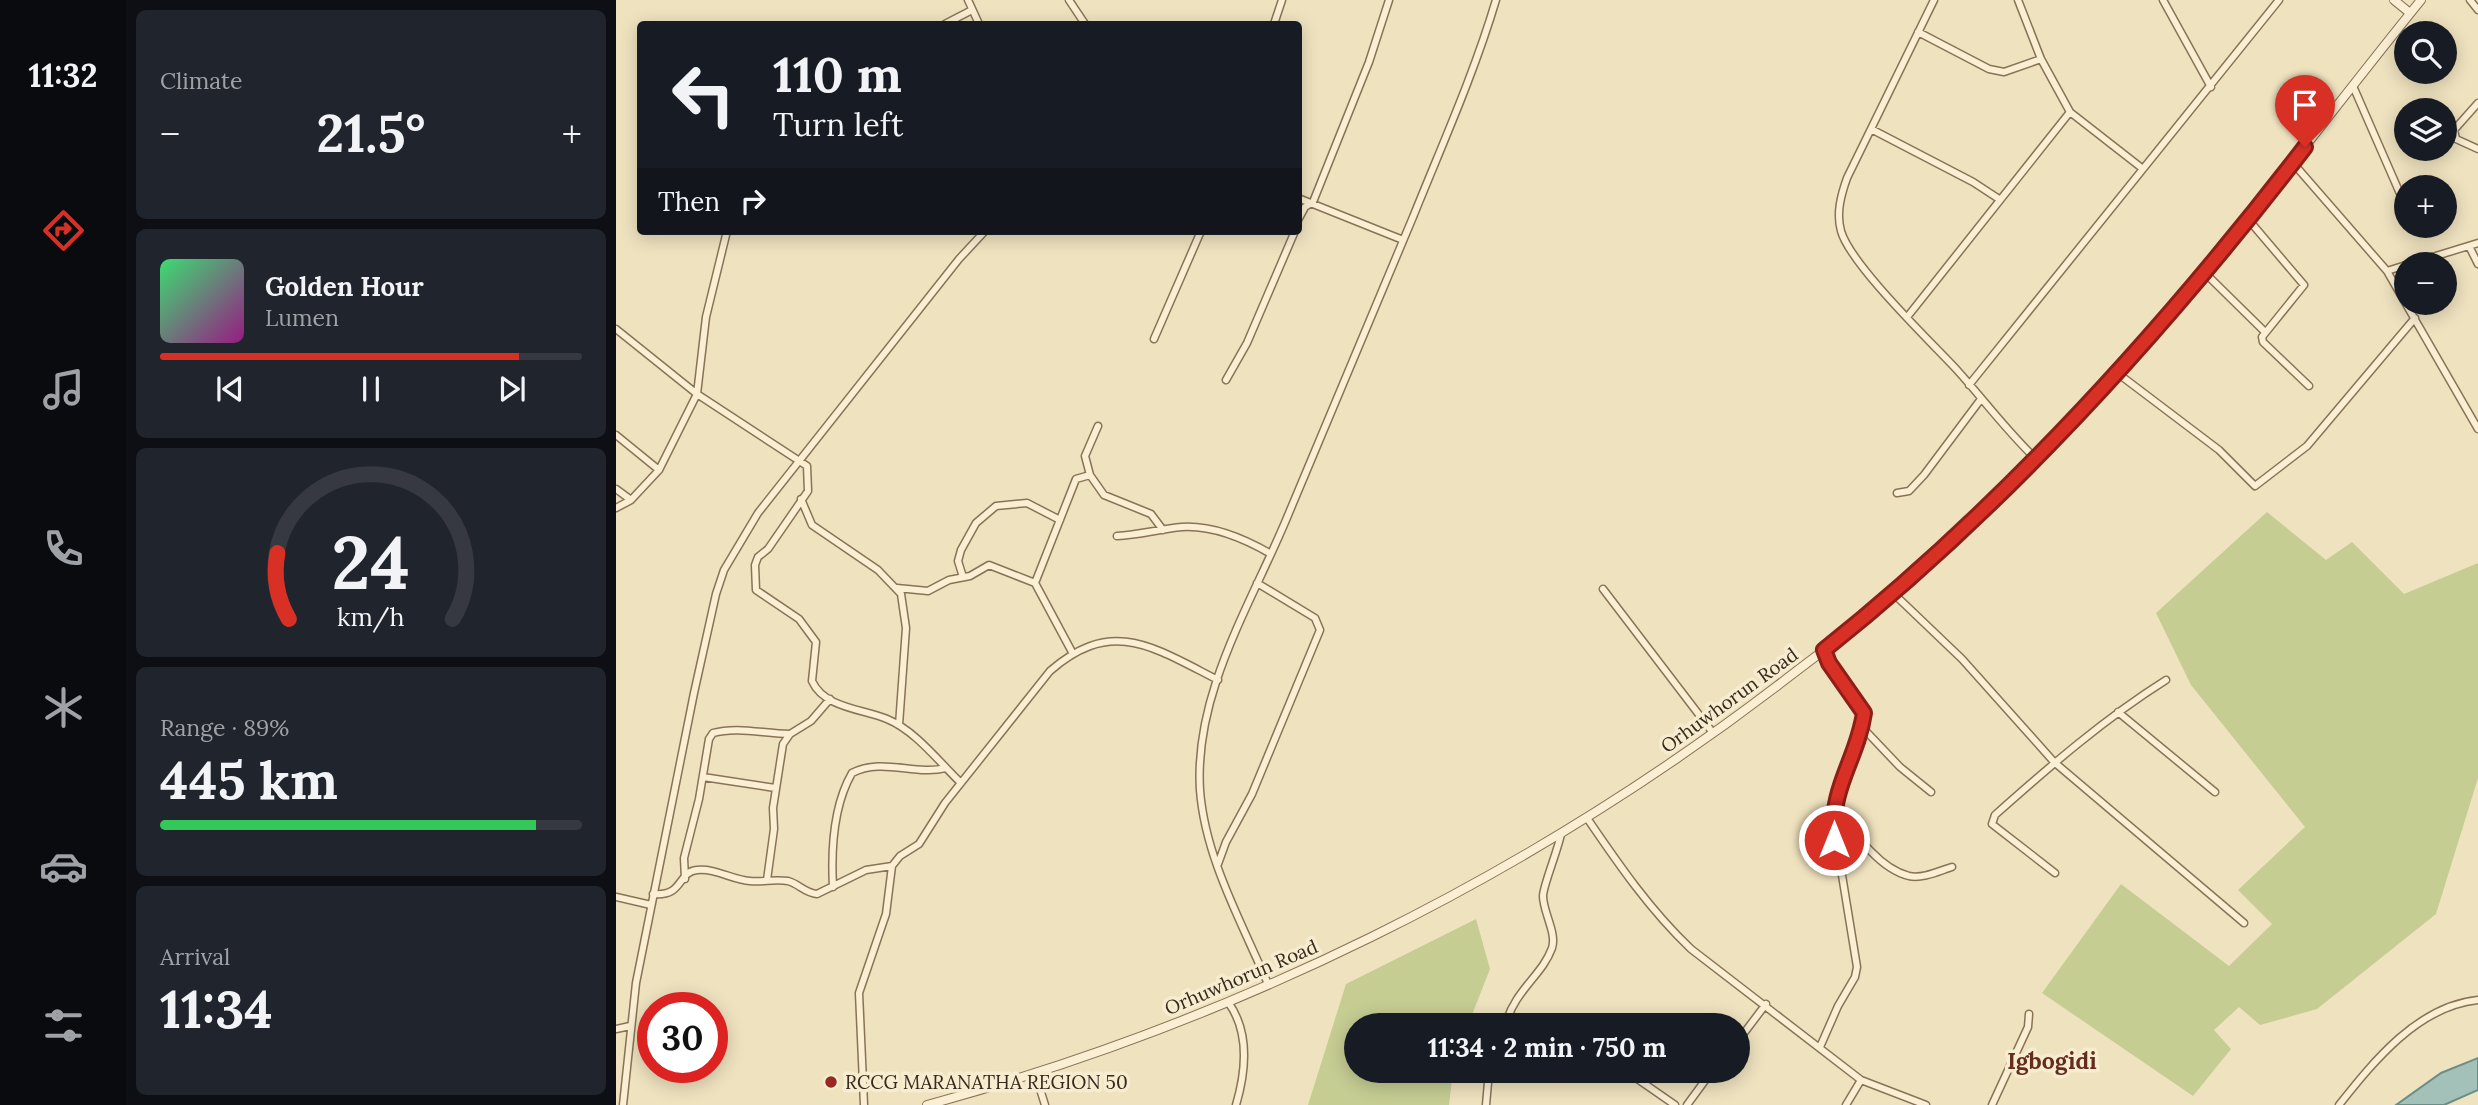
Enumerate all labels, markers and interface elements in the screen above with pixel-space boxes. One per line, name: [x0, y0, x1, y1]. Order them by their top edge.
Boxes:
map controls: [2394, 21, 2457, 315]
button: search: [2394, 21, 2457, 84]
text: 110 m: [773, 43, 902, 105]
icon: left: [658, 49, 749, 140]
text: 11:32: [29, 55, 97, 96]
text: Climate: [160, 66, 242, 95]
pin: [2275, 75, 2335, 147]
icon: arrive: [2286, 86, 2324, 124]
button: layers: [2394, 98, 2457, 161]
text: 21.5°: [317, 100, 425, 166]
text: Turn left: [773, 104, 903, 145]
text: −: [160, 110, 180, 158]
text: +: [562, 110, 582, 158]
button: +: [2394, 175, 2457, 238]
icon: right: [734, 182, 772, 220]
text: Then: [658, 185, 720, 218]
icon: directions: [39, 206, 88, 255]
button: −: [2394, 252, 2457, 315]
text: Golden Hour: [265, 270, 424, 303]
text: Lumen: [265, 303, 339, 332]
icon: music: [39, 365, 88, 414]
icon: previous: [211, 370, 249, 408]
icon: pause: [352, 370, 390, 408]
icon: next: [493, 370, 531, 408]
text: 24: [332, 516, 410, 609]
icon: phone: [39, 524, 88, 573]
text: km/h: [337, 600, 405, 632]
street label: Orhuwhorun Road: [1656, 642, 1802, 758]
icon: climate: [39, 683, 88, 732]
text: Range · 89%: [160, 713, 289, 742]
text: 445 km: [160, 747, 338, 813]
position arrow: [1797, 803, 1871, 877]
icon: car: [39, 842, 88, 891]
street label: Orhuwhorun Road: [1161, 934, 1321, 1020]
text: Arrival: [160, 942, 230, 971]
text: 11:34: [160, 976, 273, 1042]
speed limit sign: 30: [637, 992, 728, 1083]
icon: filters: [39, 1001, 88, 1050]
text: 11:34 · 2 min · 750 m: [1428, 1031, 1666, 1064]
district label: Igbogidi: [2007, 1046, 2097, 1075]
place label: RCCG MARANATHA REGION 50: [845, 1070, 1128, 1094]
marker: RCCG MARANATHA REGION 50: [823, 1074, 839, 1090]

